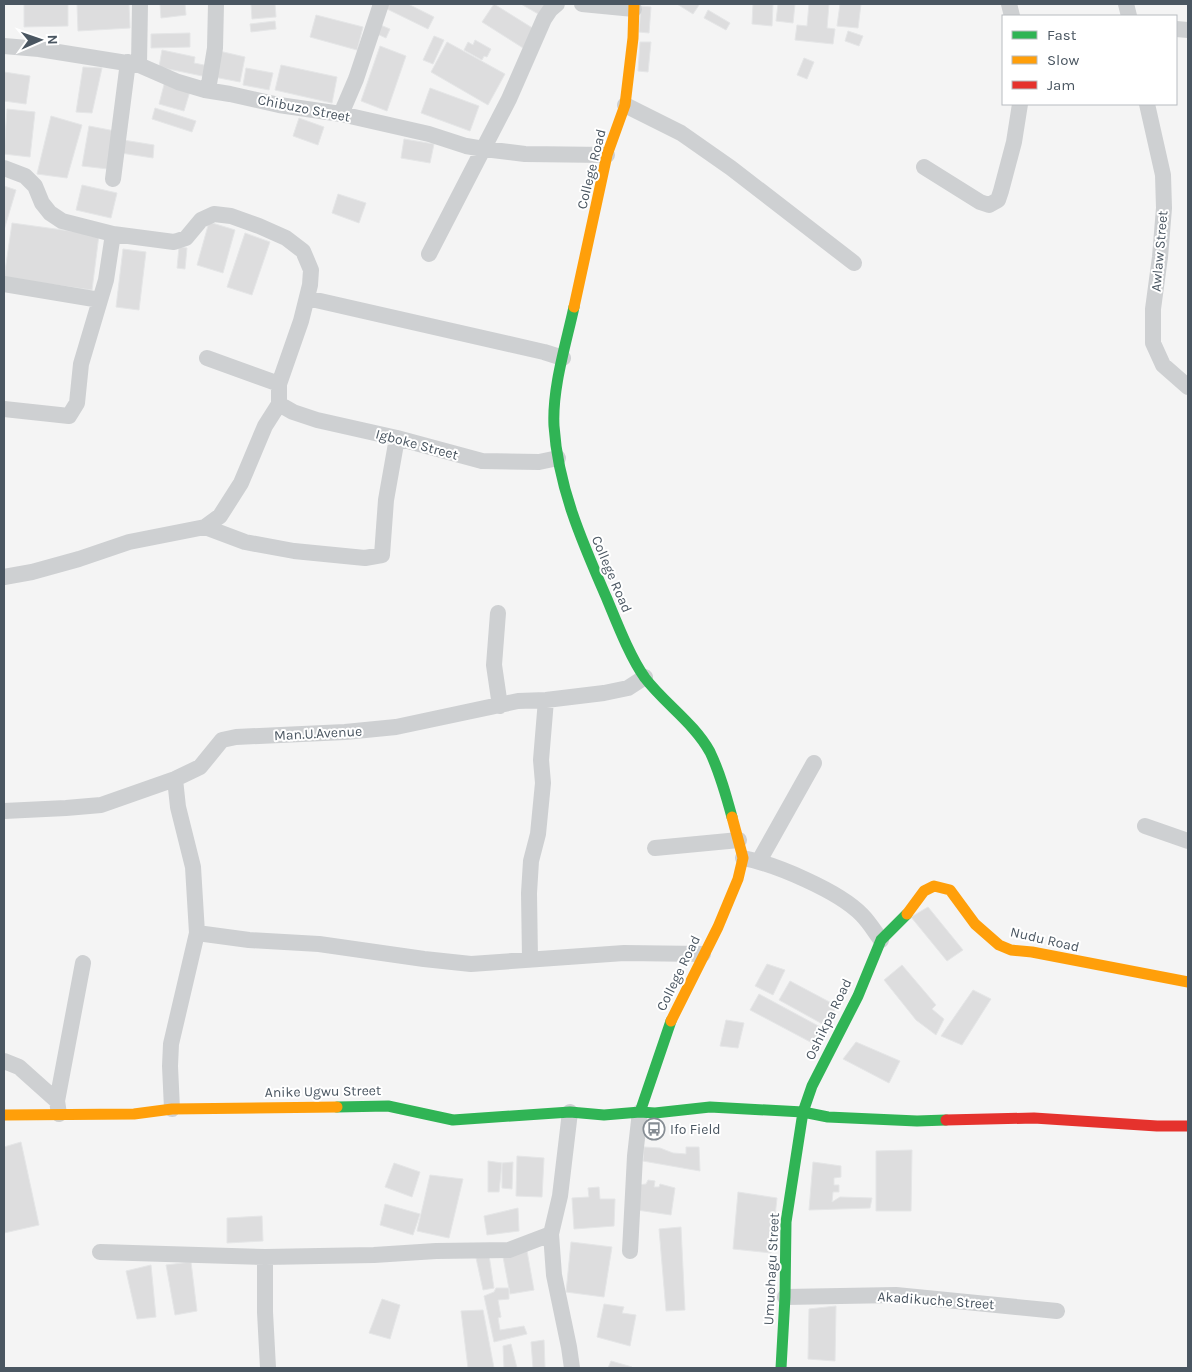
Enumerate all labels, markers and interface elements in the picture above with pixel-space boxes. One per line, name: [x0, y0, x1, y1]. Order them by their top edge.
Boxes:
north arrow: [15, 15, 65, 65]
legend: [1002, 15, 1177, 105]
text: Fast: [1047, 26, 1077, 44]
text: N: [44, 34, 61, 45]
text: Slow: [1047, 51, 1079, 69]
text: Jam: [1047, 76, 1075, 94]
street label: Chibuzo Street: [256, 91, 352, 126]
street label: College Road: [573, 127, 610, 211]
street label: Awlaw Street: [1147, 210, 1172, 292]
street label: Igboke Street: [374, 425, 460, 464]
street label: College Road: [588, 533, 635, 615]
street label: Man.U.Avenue: [274, 723, 363, 744]
street label: Nudu Road: [1009, 923, 1081, 956]
street label: College Road: [653, 933, 704, 1014]
street label: Oshikpa Road: [801, 976, 855, 1063]
street label: Anike Ugwu Street: [265, 1082, 381, 1101]
bus stop icon: Ifo Field: [642, 1117, 666, 1141]
place label: Ifo Field: [670, 1121, 721, 1138]
street label: Umuohagu Street: [760, 1212, 783, 1326]
street label: Akadikuche Street: [877, 1288, 995, 1313]

